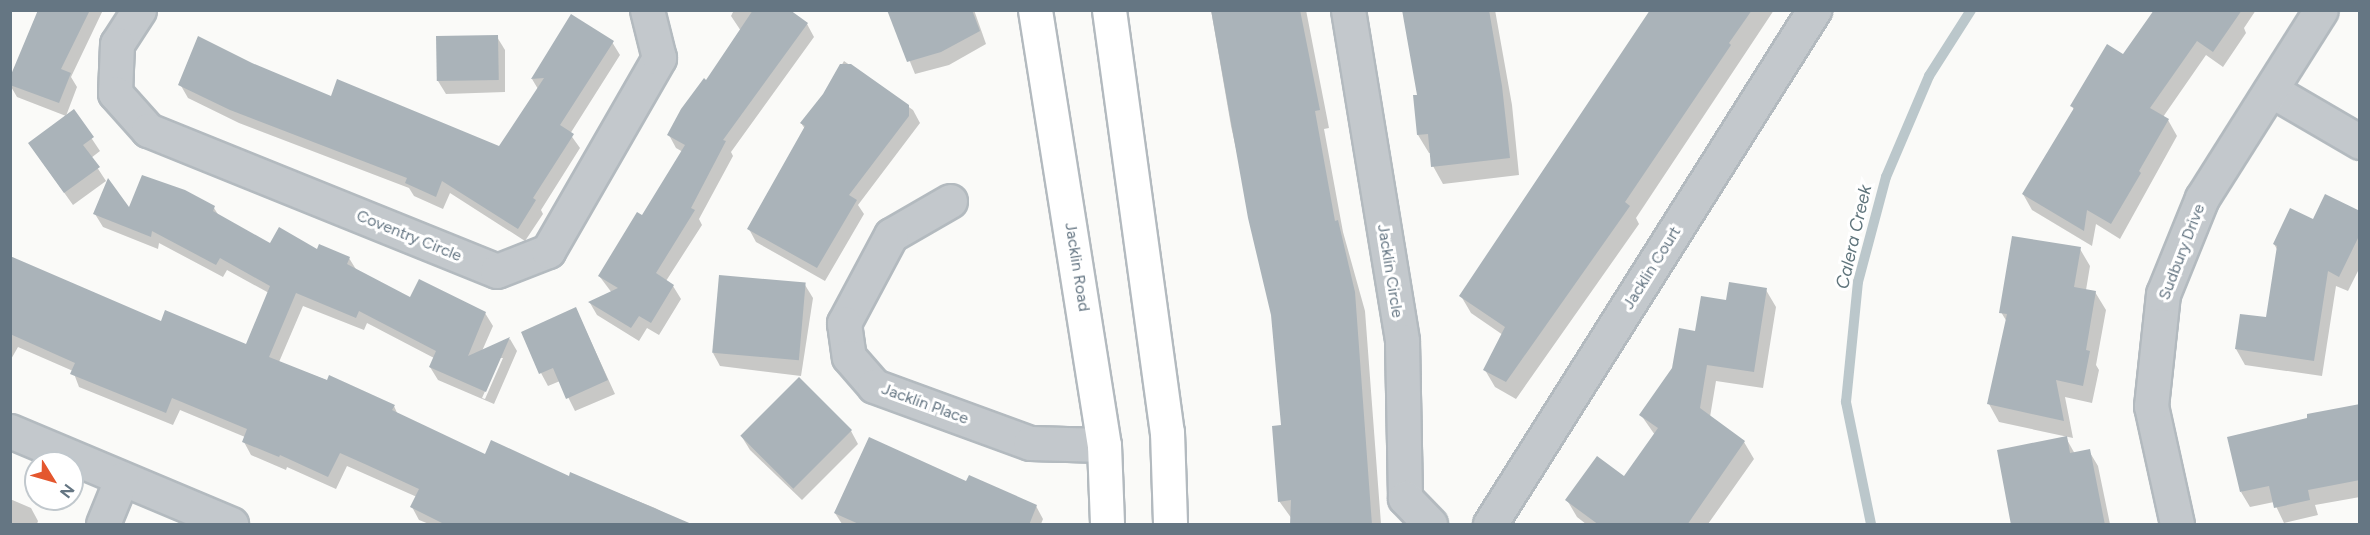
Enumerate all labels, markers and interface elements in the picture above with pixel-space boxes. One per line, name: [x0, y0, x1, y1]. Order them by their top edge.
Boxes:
water label: Calera Creek: [1832, 183, 1876, 291]
street label: Sudbury Drive: [2155, 201, 2209, 303]
street label: Coventry Circle: [354, 206, 464, 266]
street label: Jacklin Road: [1060, 221, 1094, 313]
street label: Jacklin Circle: [1373, 223, 1407, 319]
street label: Jacklin Court: [1619, 223, 1685, 313]
street label: Jacklin Place: [879, 379, 971, 429]
north arrow: [24, 451, 84, 511]
text: N: [56, 480, 78, 502]

